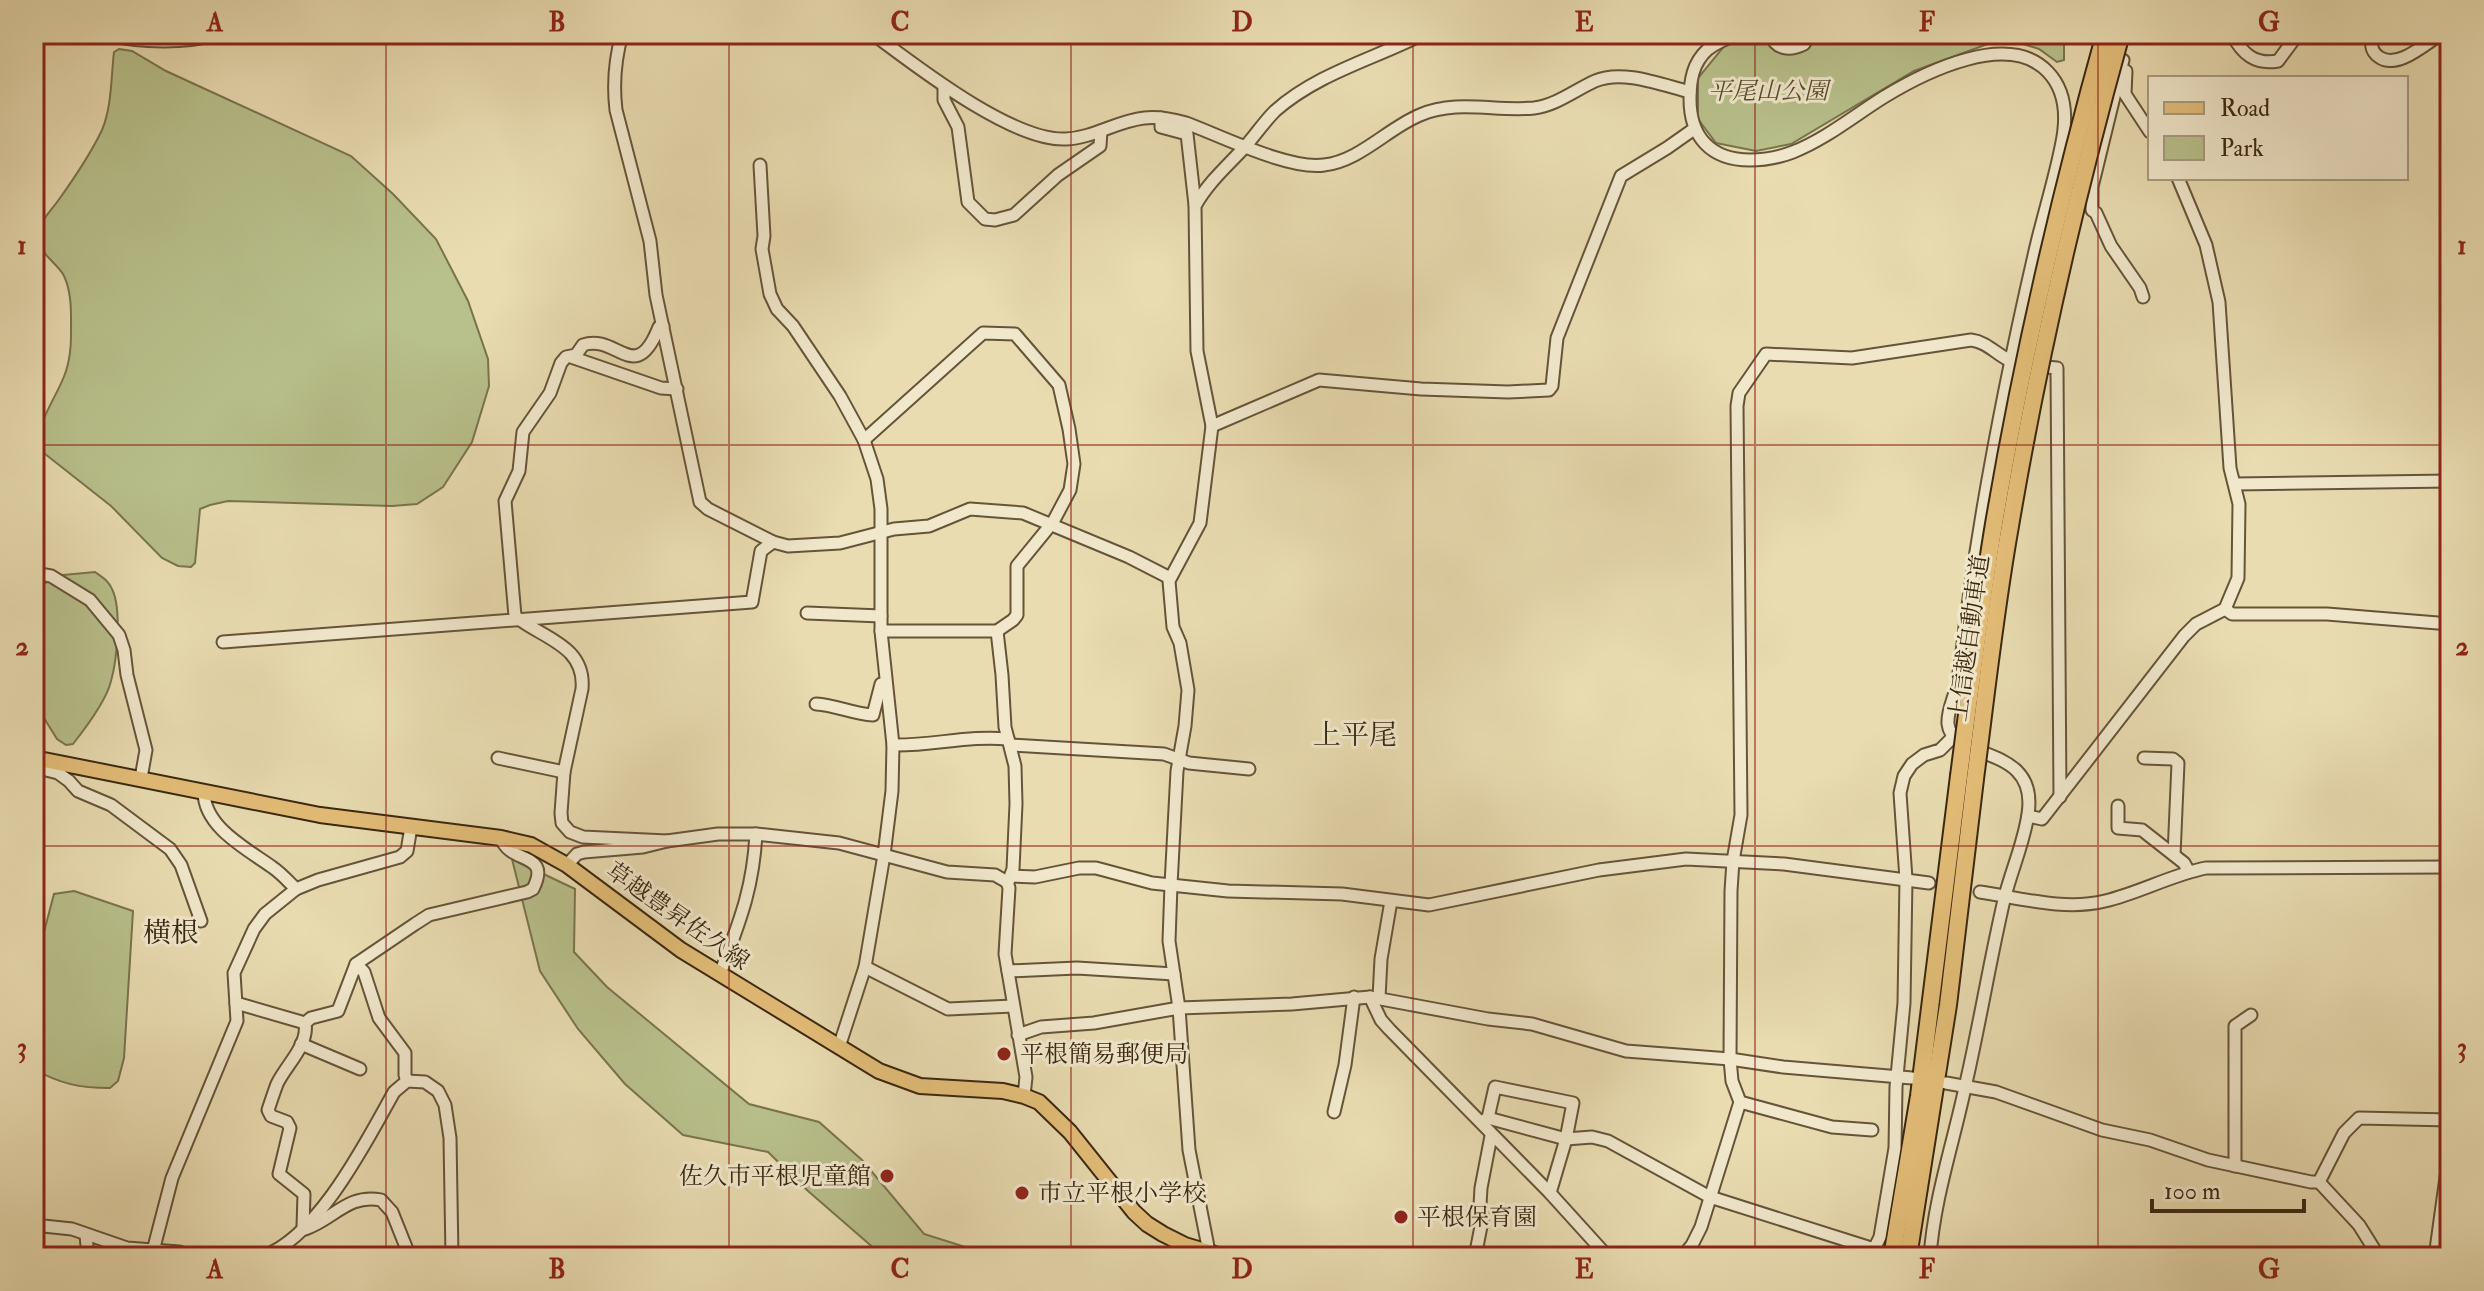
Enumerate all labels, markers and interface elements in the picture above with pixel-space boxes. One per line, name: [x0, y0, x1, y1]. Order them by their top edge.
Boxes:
text: A: [206, 7, 224, 39]
text: B: [548, 7, 566, 39]
text: C: [890, 7, 910, 39]
text: D: [1231, 7, 1253, 39]
text: E: [1575, 7, 1594, 39]
text: F: [1919, 7, 1936, 39]
text: G: [2258, 7, 2280, 39]
park label: 平尾山公園: [1708, 76, 1832, 107]
legend: [2148, 76, 2408, 180]
text: Road: [2220, 93, 2270, 124]
text: Park: [2220, 133, 2264, 164]
text: 1: [17, 230, 27, 262]
text: 1: [2457, 230, 2467, 262]
street label: 上信越自動車道: [1942, 553, 1997, 723]
text: 2: [15, 631, 29, 663]
text: 2: [2455, 631, 2469, 663]
district label: 上平尾: [1313, 718, 1397, 753]
street label: 草越豊昇佐久線: [600, 856, 755, 977]
district label: 横根: [143, 916, 199, 951]
text: 3: [17, 1032, 27, 1064]
text: 3: [2457, 1032, 2467, 1064]
place label: 平根簡易郵便局: [1020, 1039, 1188, 1070]
marker: 平根簡易郵便局: [995, 1045, 1013, 1063]
place label: 佐久市平根児童館: [679, 1161, 871, 1192]
scale bar: [2152, 1163, 2304, 1213]
marker: 佐久市平根児童館: [878, 1167, 896, 1185]
text: 100 m: [2164, 1176, 2221, 1207]
place label: 市立平根小学校: [1038, 1178, 1206, 1209]
marker: 市立平根小学校: [1013, 1184, 1031, 1202]
place label: 平根保育園: [1417, 1202, 1537, 1233]
marker: 平根保育園: [1392, 1208, 1410, 1226]
text: A: [206, 1254, 224, 1286]
text: B: [548, 1254, 566, 1286]
text: C: [890, 1254, 910, 1286]
text: D: [1231, 1254, 1253, 1286]
text: E: [1575, 1254, 1594, 1286]
text: F: [1919, 1254, 1936, 1286]
text: G: [2258, 1254, 2280, 1286]

